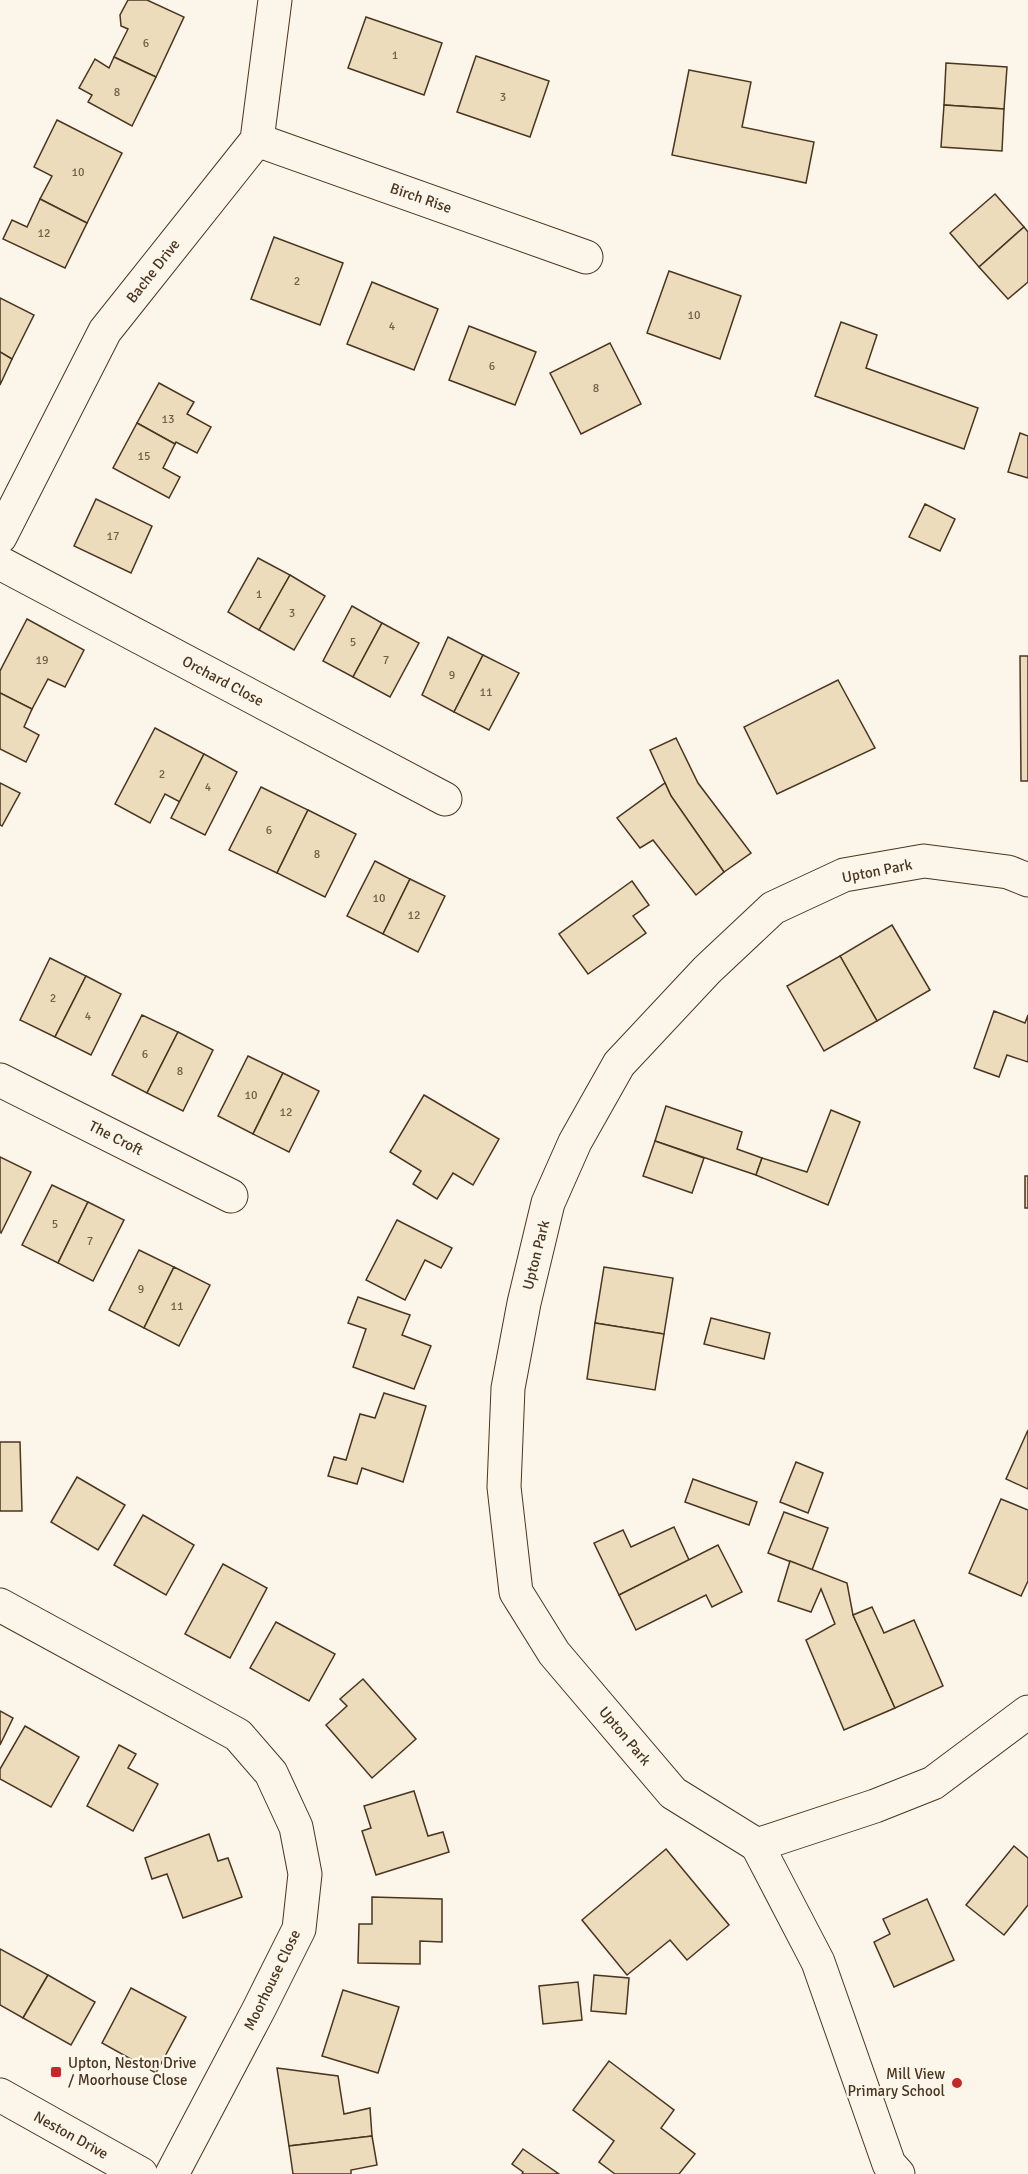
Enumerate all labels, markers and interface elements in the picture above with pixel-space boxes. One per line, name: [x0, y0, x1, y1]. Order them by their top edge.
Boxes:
house number: 6: [143, 36, 149, 51]
house number: 1: [392, 48, 398, 63]
house number: 8: [114, 85, 120, 100]
house number: 3: [500, 90, 506, 105]
house number: 10: [72, 165, 84, 180]
street label: Birch Rise: [388, 179, 454, 217]
house number: 12: [38, 226, 50, 241]
street label: Bache Drive: [122, 235, 184, 307]
house number: 2: [294, 274, 300, 289]
house number: 10: [688, 308, 700, 323]
house number: 4: [389, 319, 396, 334]
house number: 6: [489, 359, 495, 374]
house number: 8: [593, 381, 599, 396]
house number: 13: [162, 412, 174, 427]
house number: 15: [138, 449, 150, 464]
house number: 17: [107, 529, 119, 544]
house number: 1: [256, 587, 262, 602]
house number: 3: [289, 606, 295, 621]
house number: 5: [350, 635, 356, 650]
street label: Orchard Close: [179, 652, 267, 710]
house number: 19: [36, 653, 48, 668]
house number: 7: [383, 653, 389, 668]
house number: 9: [449, 668, 455, 683]
house number: 11: [480, 685, 492, 700]
house number: 2: [159, 767, 165, 782]
house number: 4: [205, 780, 212, 795]
house number: 6: [266, 823, 272, 838]
house number: 8: [314, 847, 320, 862]
street label: Upton Park: [840, 855, 914, 887]
house number: 10: [373, 891, 385, 906]
house number: 12: [408, 908, 420, 923]
house number: 2: [50, 991, 56, 1006]
house number: 4: [85, 1009, 92, 1024]
house number: 6: [142, 1047, 148, 1062]
house number: 8: [177, 1064, 183, 1079]
house number: 10: [245, 1088, 257, 1103]
house number: 12: [280, 1105, 292, 1120]
street label: The Croft: [86, 1117, 146, 1159]
house number: 5: [52, 1217, 58, 1232]
street label: Upton Park: [519, 1218, 553, 1292]
house number: 7: [87, 1234, 93, 1249]
house number: 9: [138, 1282, 144, 1297]
house number: 11: [171, 1299, 183, 1314]
street label: Upton Park: [595, 1703, 655, 1769]
street label: Moorhouse Close: [240, 1927, 304, 2033]
place label: Upton, Neston Drive / Moorhouse Close: [68, 2054, 197, 2089]
marker: Upton, Neston Drive / Moorhouse Close: [49, 2065, 63, 2079]
place label: Mill View Primary School: [848, 2065, 945, 2100]
marker: Mill View Primary School: [950, 2076, 964, 2090]
street label: Neston Drive: [31, 2107, 111, 2163]

